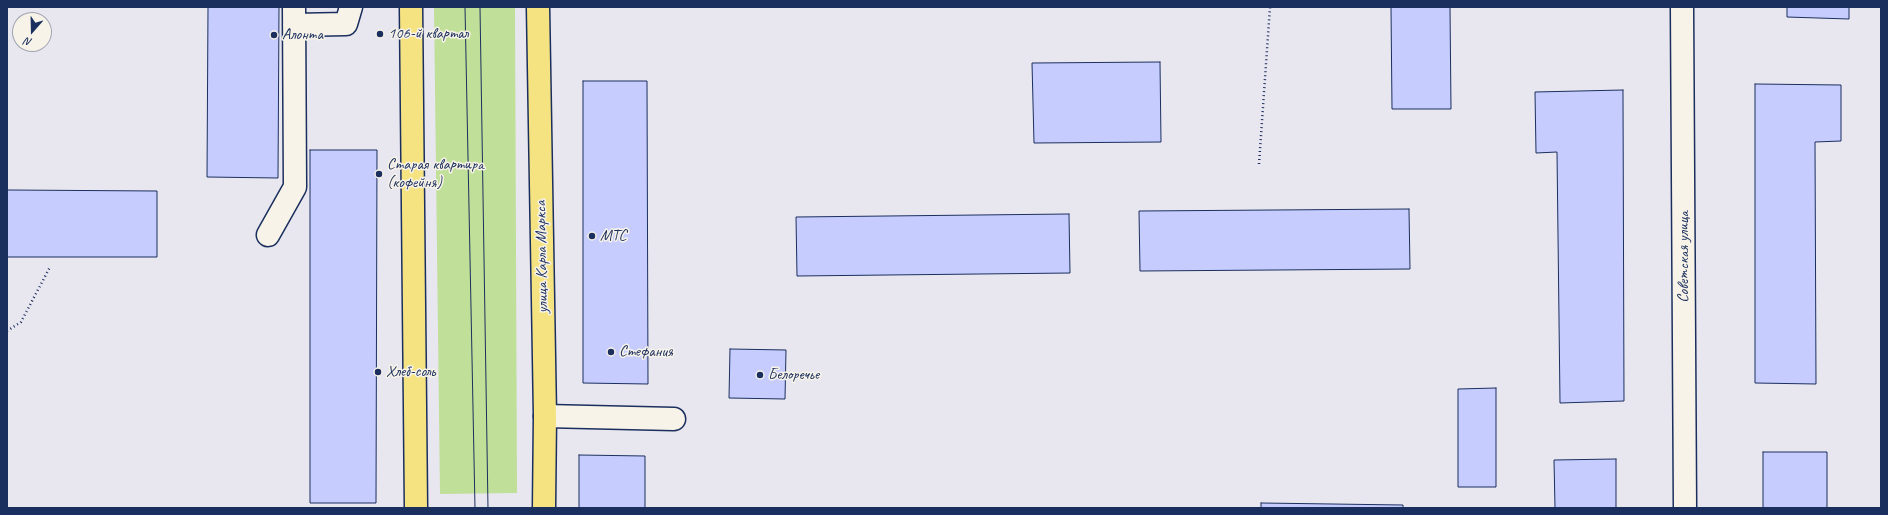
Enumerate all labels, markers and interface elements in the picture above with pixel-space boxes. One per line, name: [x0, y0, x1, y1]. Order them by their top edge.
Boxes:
north arrow: [12, 12, 52, 52]
place label: 106-й квартал: [388, 24, 468, 44]
place label: Алонта: [282, 25, 323, 45]
marker: 106-й квартал: [375, 29, 385, 39]
marker: Алонта: [269, 30, 279, 40]
text: N: [23, 35, 34, 50]
place label: Старая квартира (кофейня): [387, 155, 484, 193]
marker: Старая квартира (кофейня): [374, 169, 384, 179]
street label: улица Карла Маркса: [531, 201, 553, 313]
street label: Советская улица: [1674, 211, 1694, 303]
place label: МТС: [600, 226, 627, 246]
marker: МТС: [587, 231, 597, 241]
place label: Стефания: [619, 342, 673, 362]
marker: Стефания: [606, 347, 616, 357]
place label: Хлеб-соль: [386, 362, 435, 382]
place label: Белоречье: [768, 365, 819, 385]
marker: Хлеб-соль: [373, 367, 383, 377]
marker: Белоречье: [755, 370, 765, 380]

